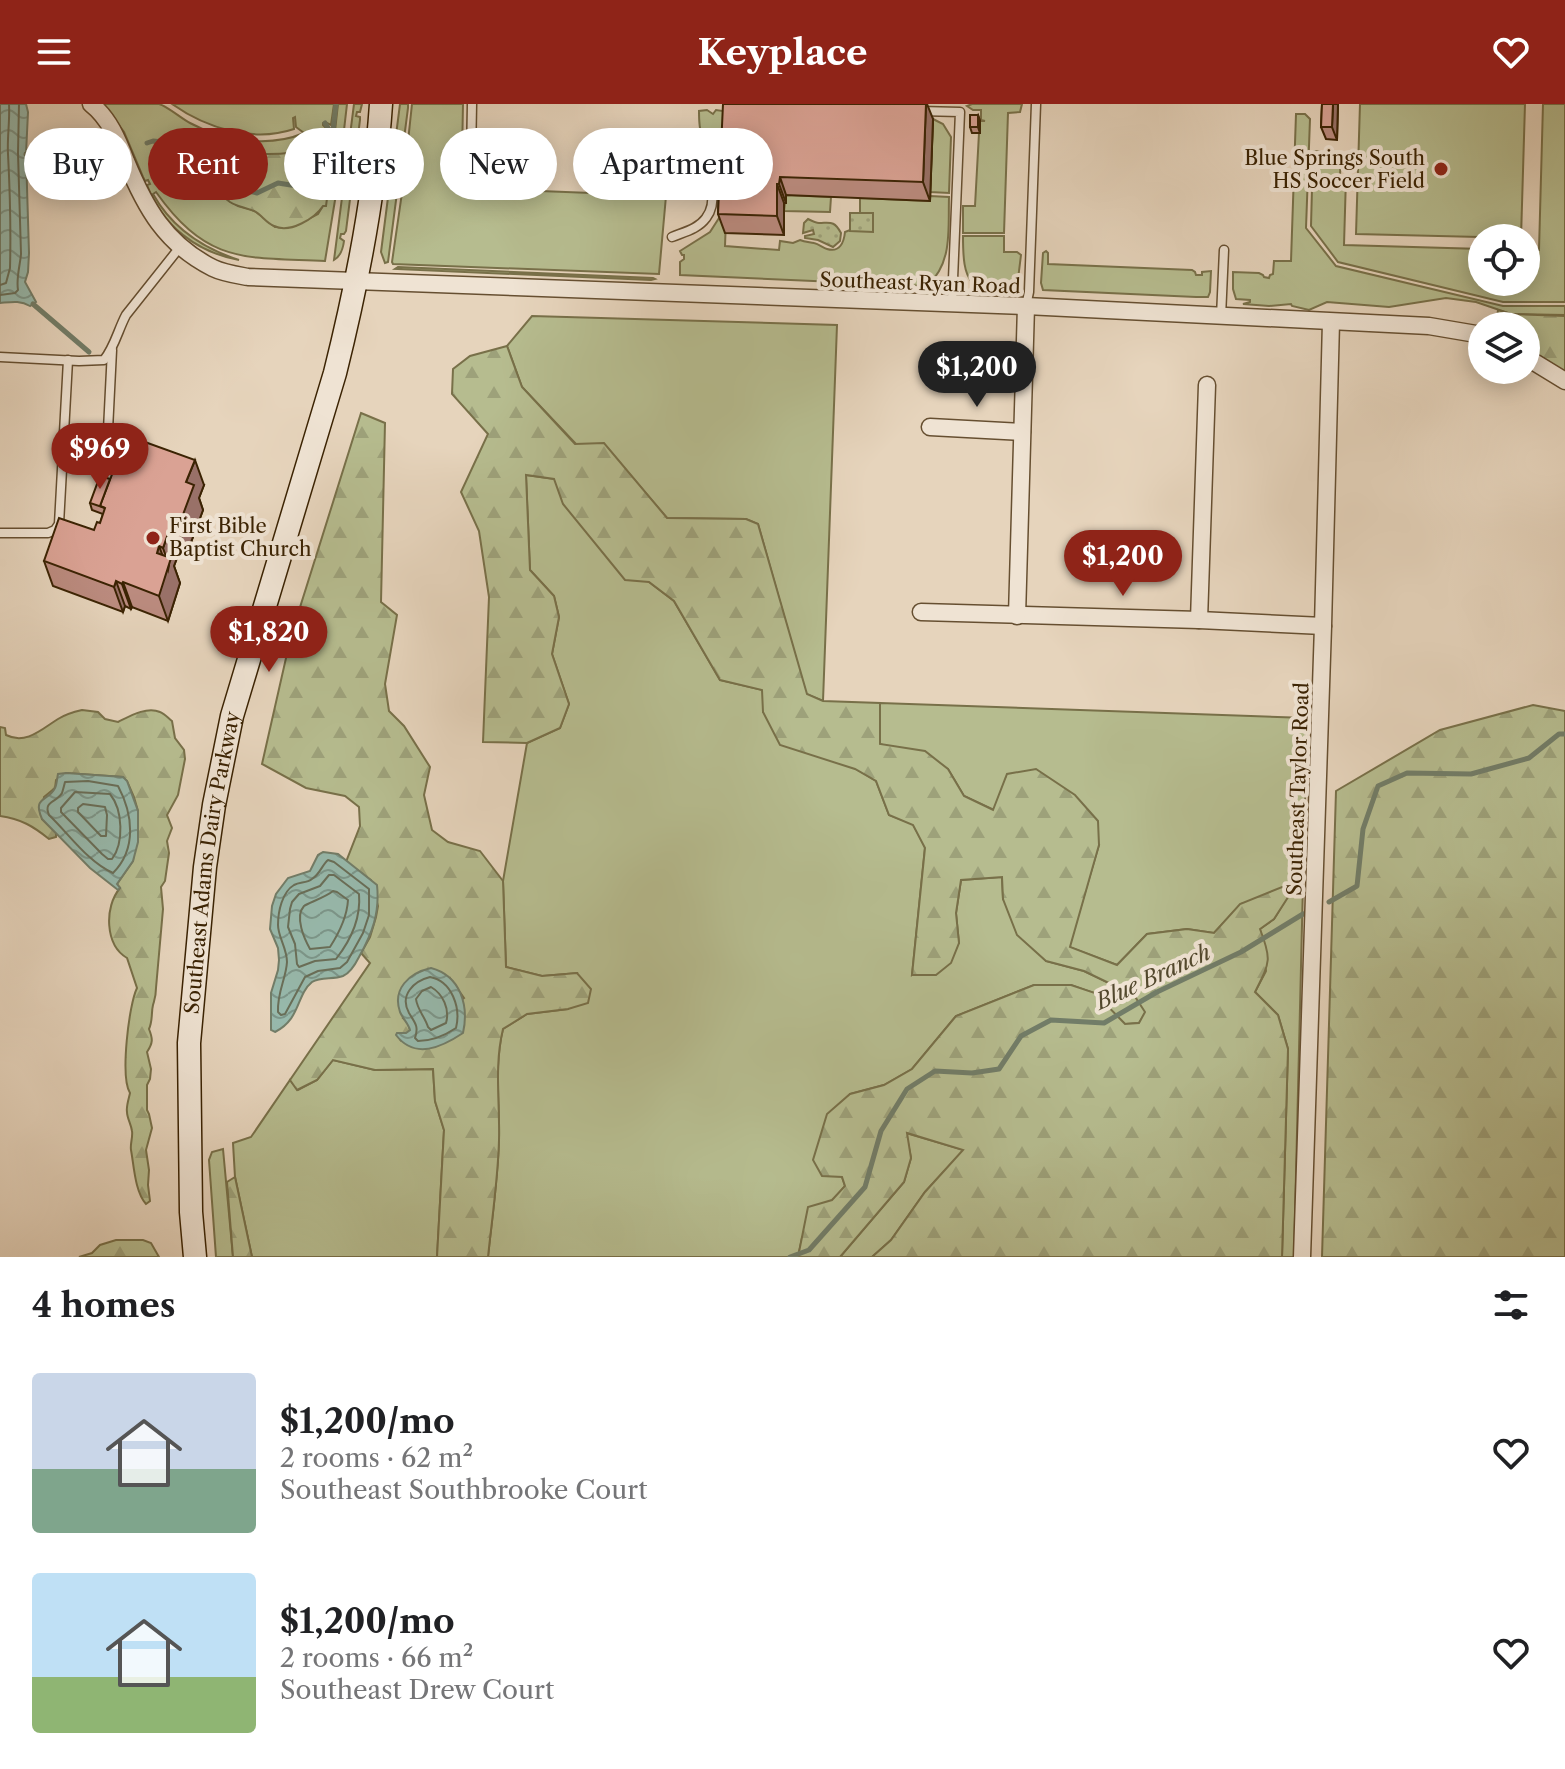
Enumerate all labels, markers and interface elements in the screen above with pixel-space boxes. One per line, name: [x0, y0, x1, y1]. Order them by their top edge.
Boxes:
icon: menu: [32, 30, 76, 74]
text: Keyplace: [698, 30, 867, 74]
icon: heart: [1489, 30, 1533, 74]
chip: Buy: [24, 128, 132, 200]
chip: Rent: [148, 128, 268, 200]
chip: Filters: [284, 128, 424, 200]
chip: New: [440, 128, 557, 200]
chip: Apartment: [573, 128, 773, 200]
place label: Blue Springs South HS Soccer Field: [1244, 146, 1425, 193]
marker: Blue Springs South HS Soccer Field: [1432, 160, 1450, 178]
map controls: [1468, 224, 1540, 384]
button: locate: [1468, 224, 1540, 296]
street label: Southeast Ryan Road: [819, 267, 1021, 299]
button: layers: [1468, 312, 1540, 384]
pin: $1,200: [912, 341, 1042, 409]
text: $1,200: [936, 351, 1018, 383]
pin: $969: [53, 423, 147, 491]
text: $969: [69, 433, 131, 465]
place label: First Bible Baptist Church: [169, 514, 312, 561]
marker: First Bible Baptist Church: [144, 529, 162, 547]
pin: $1,200: [1058, 530, 1188, 598]
text: $1,200: [1082, 540, 1164, 572]
pin: $1,820: [204, 606, 334, 674]
text: $1,820: [228, 616, 310, 648]
street label: Southeast Taylor Road: [1282, 682, 1314, 896]
street label: Southeast Adams Dairy Parkway: [180, 709, 245, 1015]
water label: Blue Branch: [1089, 939, 1215, 1016]
icon: filters: [1489, 1283, 1533, 1327]
text: 4 homes: [32, 1284, 176, 1326]
text: $1,200/mo: [280, 1400, 455, 1442]
icon: home: [96, 1405, 192, 1501]
icon: heart: [1489, 1431, 1533, 1475]
text: 2 rooms · 62 m²: [280, 1442, 473, 1474]
text: Southeast Southbrooke Court: [280, 1474, 647, 1506]
text: $1,200/mo: [280, 1600, 455, 1642]
icon: home: [96, 1605, 192, 1701]
icon: heart: [1489, 1631, 1533, 1675]
text: 2 rooms · 66 m²: [280, 1642, 473, 1674]
text: Southeast Drew Court: [280, 1674, 554, 1706]

